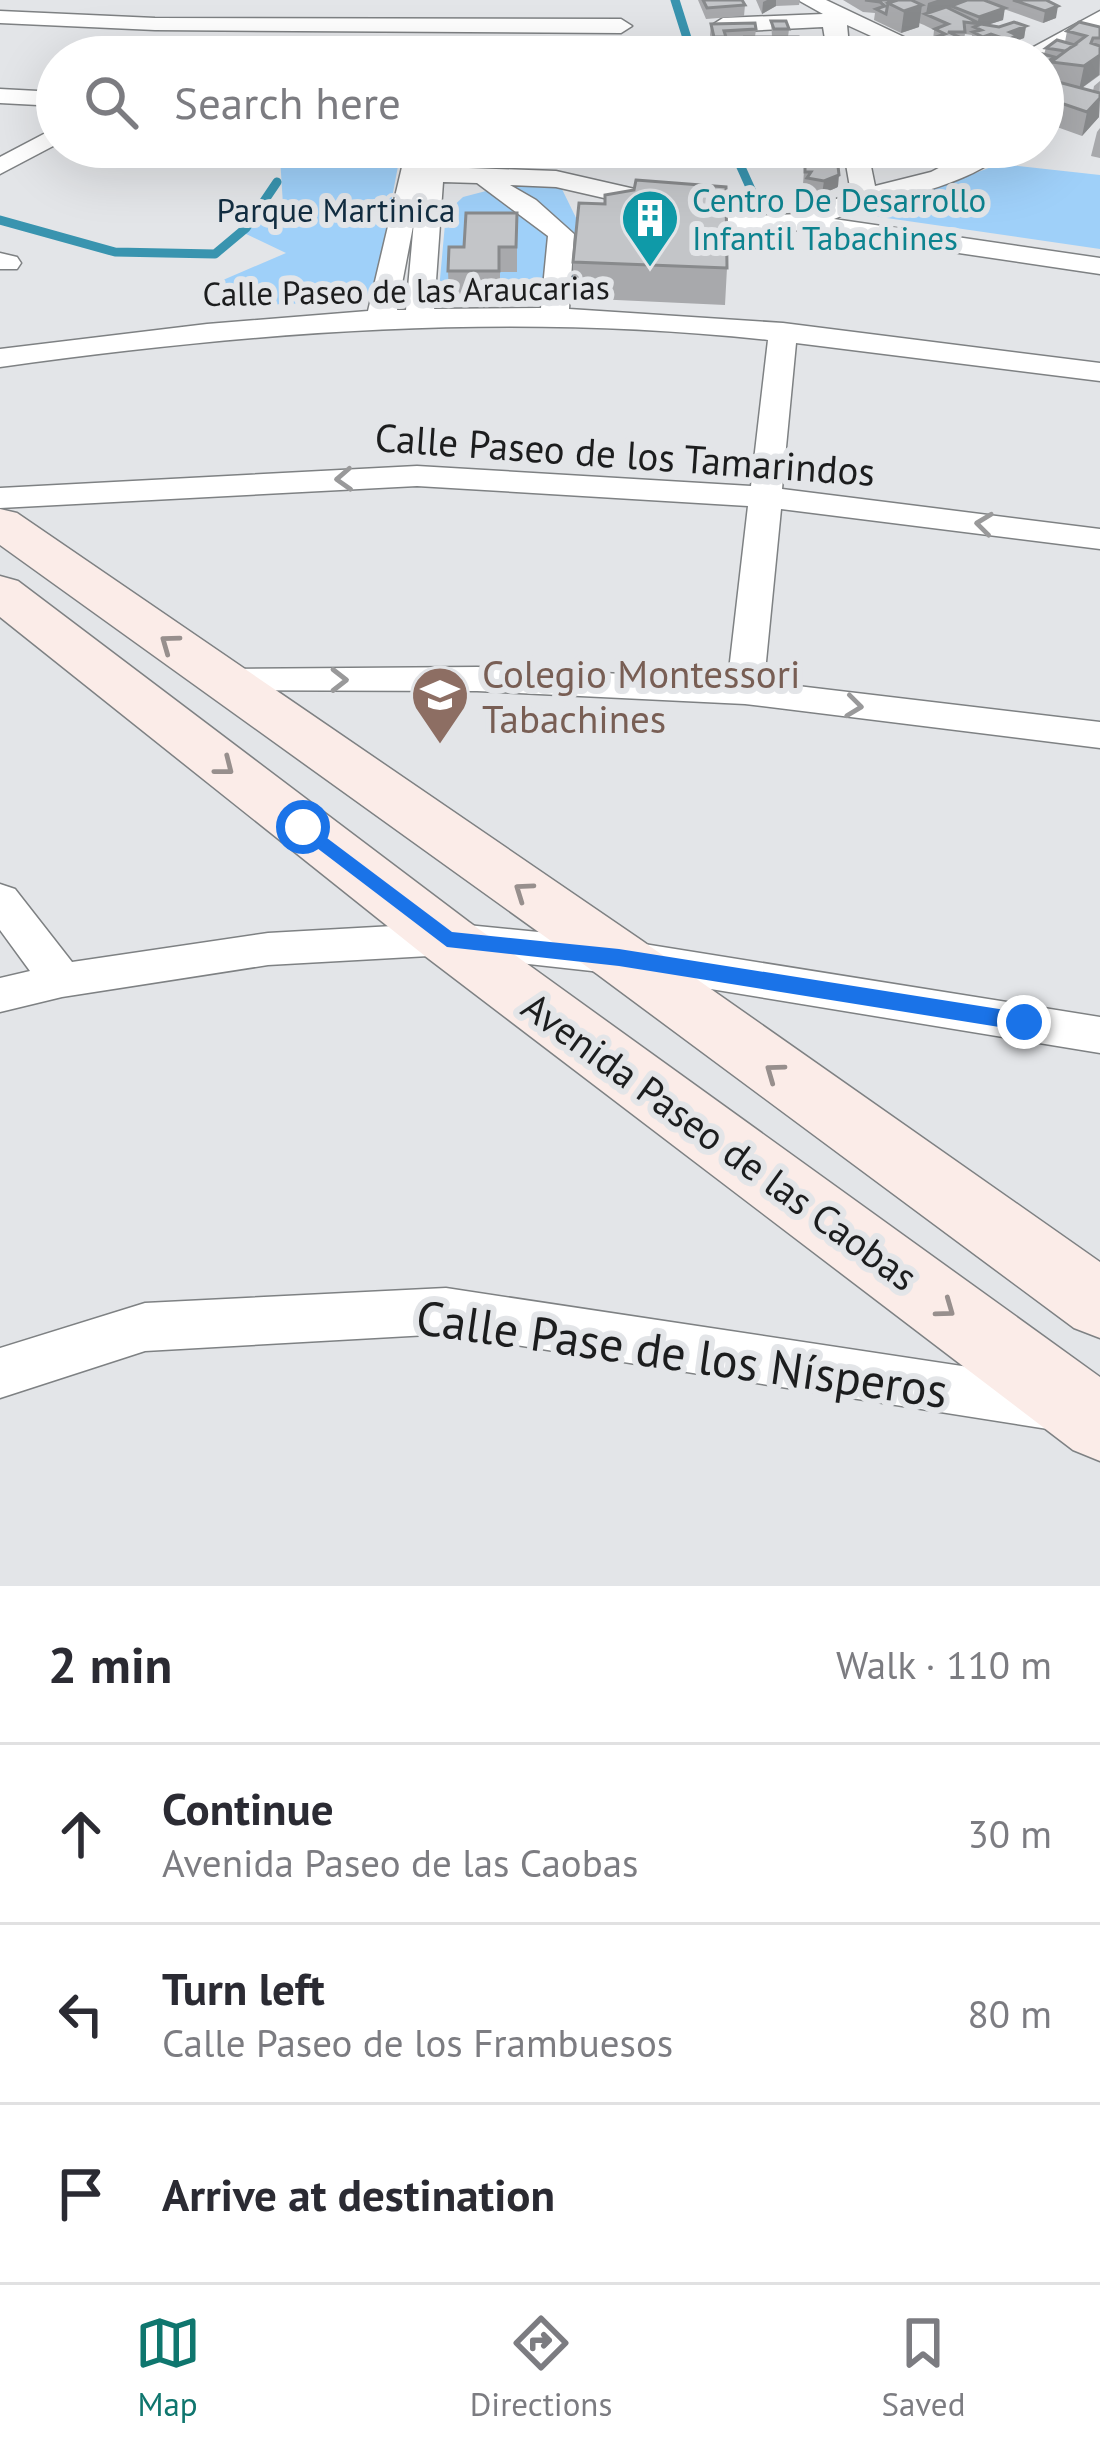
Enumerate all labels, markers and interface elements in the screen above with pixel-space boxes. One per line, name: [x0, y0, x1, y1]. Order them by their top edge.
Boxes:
search box: [36, 36, 1064, 168]
icon: search: [78, 69, 144, 135]
text: Search here: [174, 73, 401, 131]
place label: Centro De Desarrollo Infantil Tabachines: [692, 178, 986, 259]
building icon: Centro De Desarrollo Infantil Tabachines: [619, 187, 681, 269]
park label: Parque Martinica: [217, 188, 455, 231]
street label: Calle Paseo de las Araucarias: [202, 265, 610, 315]
street label: Calle Paseo de los Tamarindos: [373, 411, 877, 497]
one-way arrow: [334, 466, 353, 492]
one-way arrow: [974, 512, 994, 538]
one-way arrow: [161, 636, 182, 658]
place label: Colegio Montessori Tabachines: [482, 648, 800, 744]
school or university icon: Colegio Montessori Tabachines: [409, 664, 471, 746]
one-way arrow: [330, 668, 349, 694]
one-way arrow: [844, 692, 864, 718]
one-way arrow: [211, 753, 233, 774]
route start: [276, 800, 330, 854]
one-way arrow: [514, 883, 536, 905]
street label: Avenida Paseo de las Caobas: [512, 980, 928, 1302]
route end: [997, 995, 1051, 1049]
one-way arrow: [766, 1064, 787, 1086]
street label: Calle Pase de los Nísperos: [412, 1285, 952, 1421]
one-way arrow: [933, 1294, 954, 1316]
text: 2 min: [48, 1631, 172, 1697]
text: Walk · 110 m: [836, 1639, 1052, 1690]
text: Continue: [162, 1779, 334, 1837]
icon: ahead: [48, 1801, 114, 1867]
text: 30 m: [967, 1808, 1052, 1859]
text: Avenida Paseo de las Caobas: [162, 1837, 639, 1888]
text: Turn left: [162, 1959, 325, 2017]
icon: left: [48, 1981, 114, 2047]
text: 80 m: [967, 1988, 1052, 2039]
text: Calle Paseo de los Frambuesos: [162, 2017, 673, 2068]
icon: arrive: [48, 2161, 114, 2227]
text: Arrive at destination: [162, 2165, 555, 2223]
tab: Map: [135, 2310, 201, 2425]
tab: Directions: [470, 2310, 612, 2425]
tab: Saved: [881, 2310, 965, 2425]

